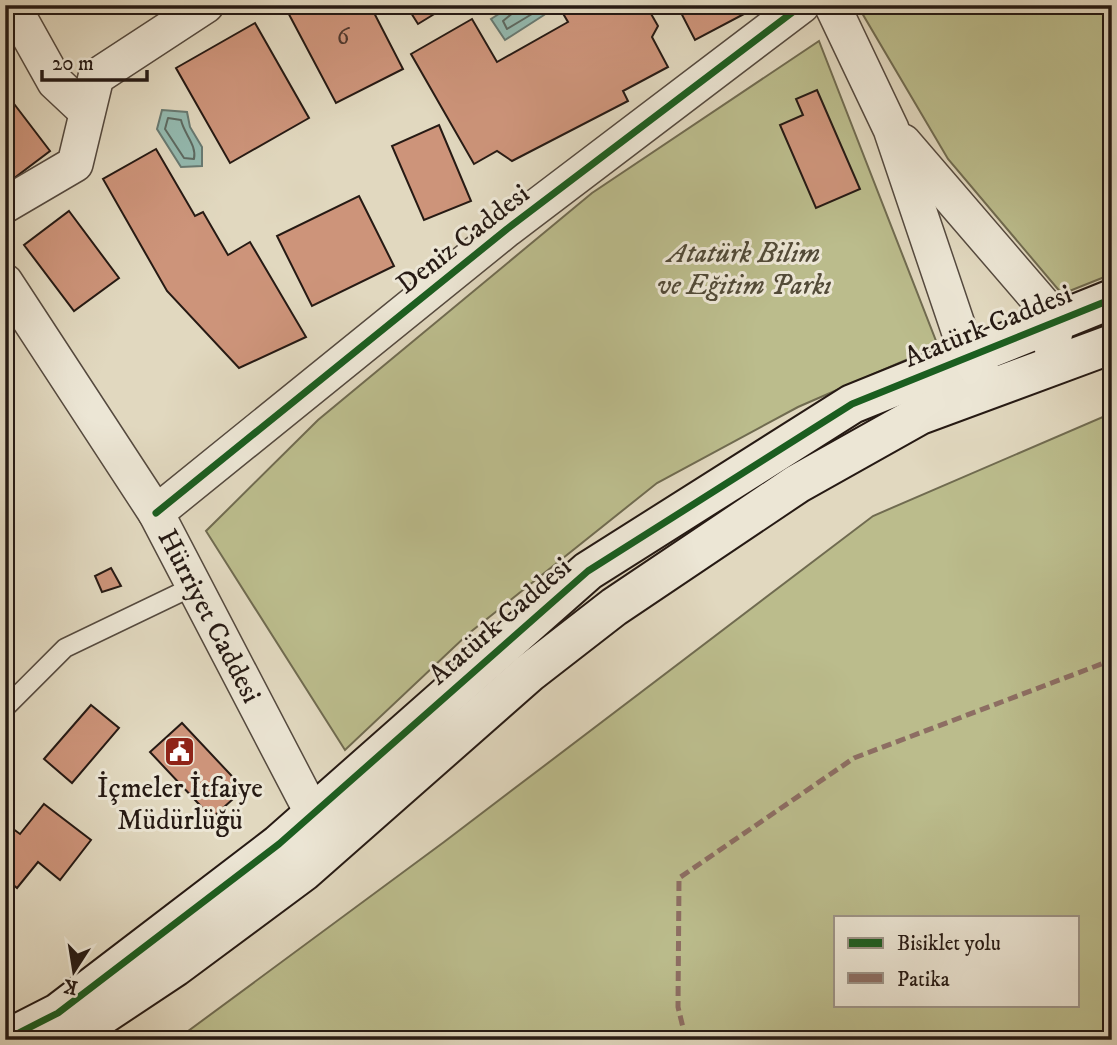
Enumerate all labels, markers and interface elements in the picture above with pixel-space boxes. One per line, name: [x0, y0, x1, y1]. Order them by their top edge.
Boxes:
house number: 6: [337, 22, 351, 52]
scale bar: [42, 38, 147, 82]
text: 20 m: [52, 51, 94, 77]
street label: Deniz Caddesi: [390, 176, 536, 302]
park label: Atatürk Bilim ve Eğitim Parkı: [657, 236, 832, 303]
street label: Atatürk Caddesi: [899, 276, 1077, 376]
street label: Hürriyet Caddesi: [150, 523, 269, 709]
street label: Atatürk Caddesi: [421, 549, 579, 693]
public building icon: İçmeler İtfaiye Müdürlüğü: [163, 734, 197, 768]
place label: İçmeler İtfaiye Müdürlüğü: [97, 771, 263, 838]
legend: [834, 916, 1078, 1006]
text: Bisiklet yolu: [897, 931, 1001, 957]
north arrow: [38, 936, 108, 1006]
text: Patika: [897, 967, 950, 993]
text: K: [61, 973, 80, 999]

